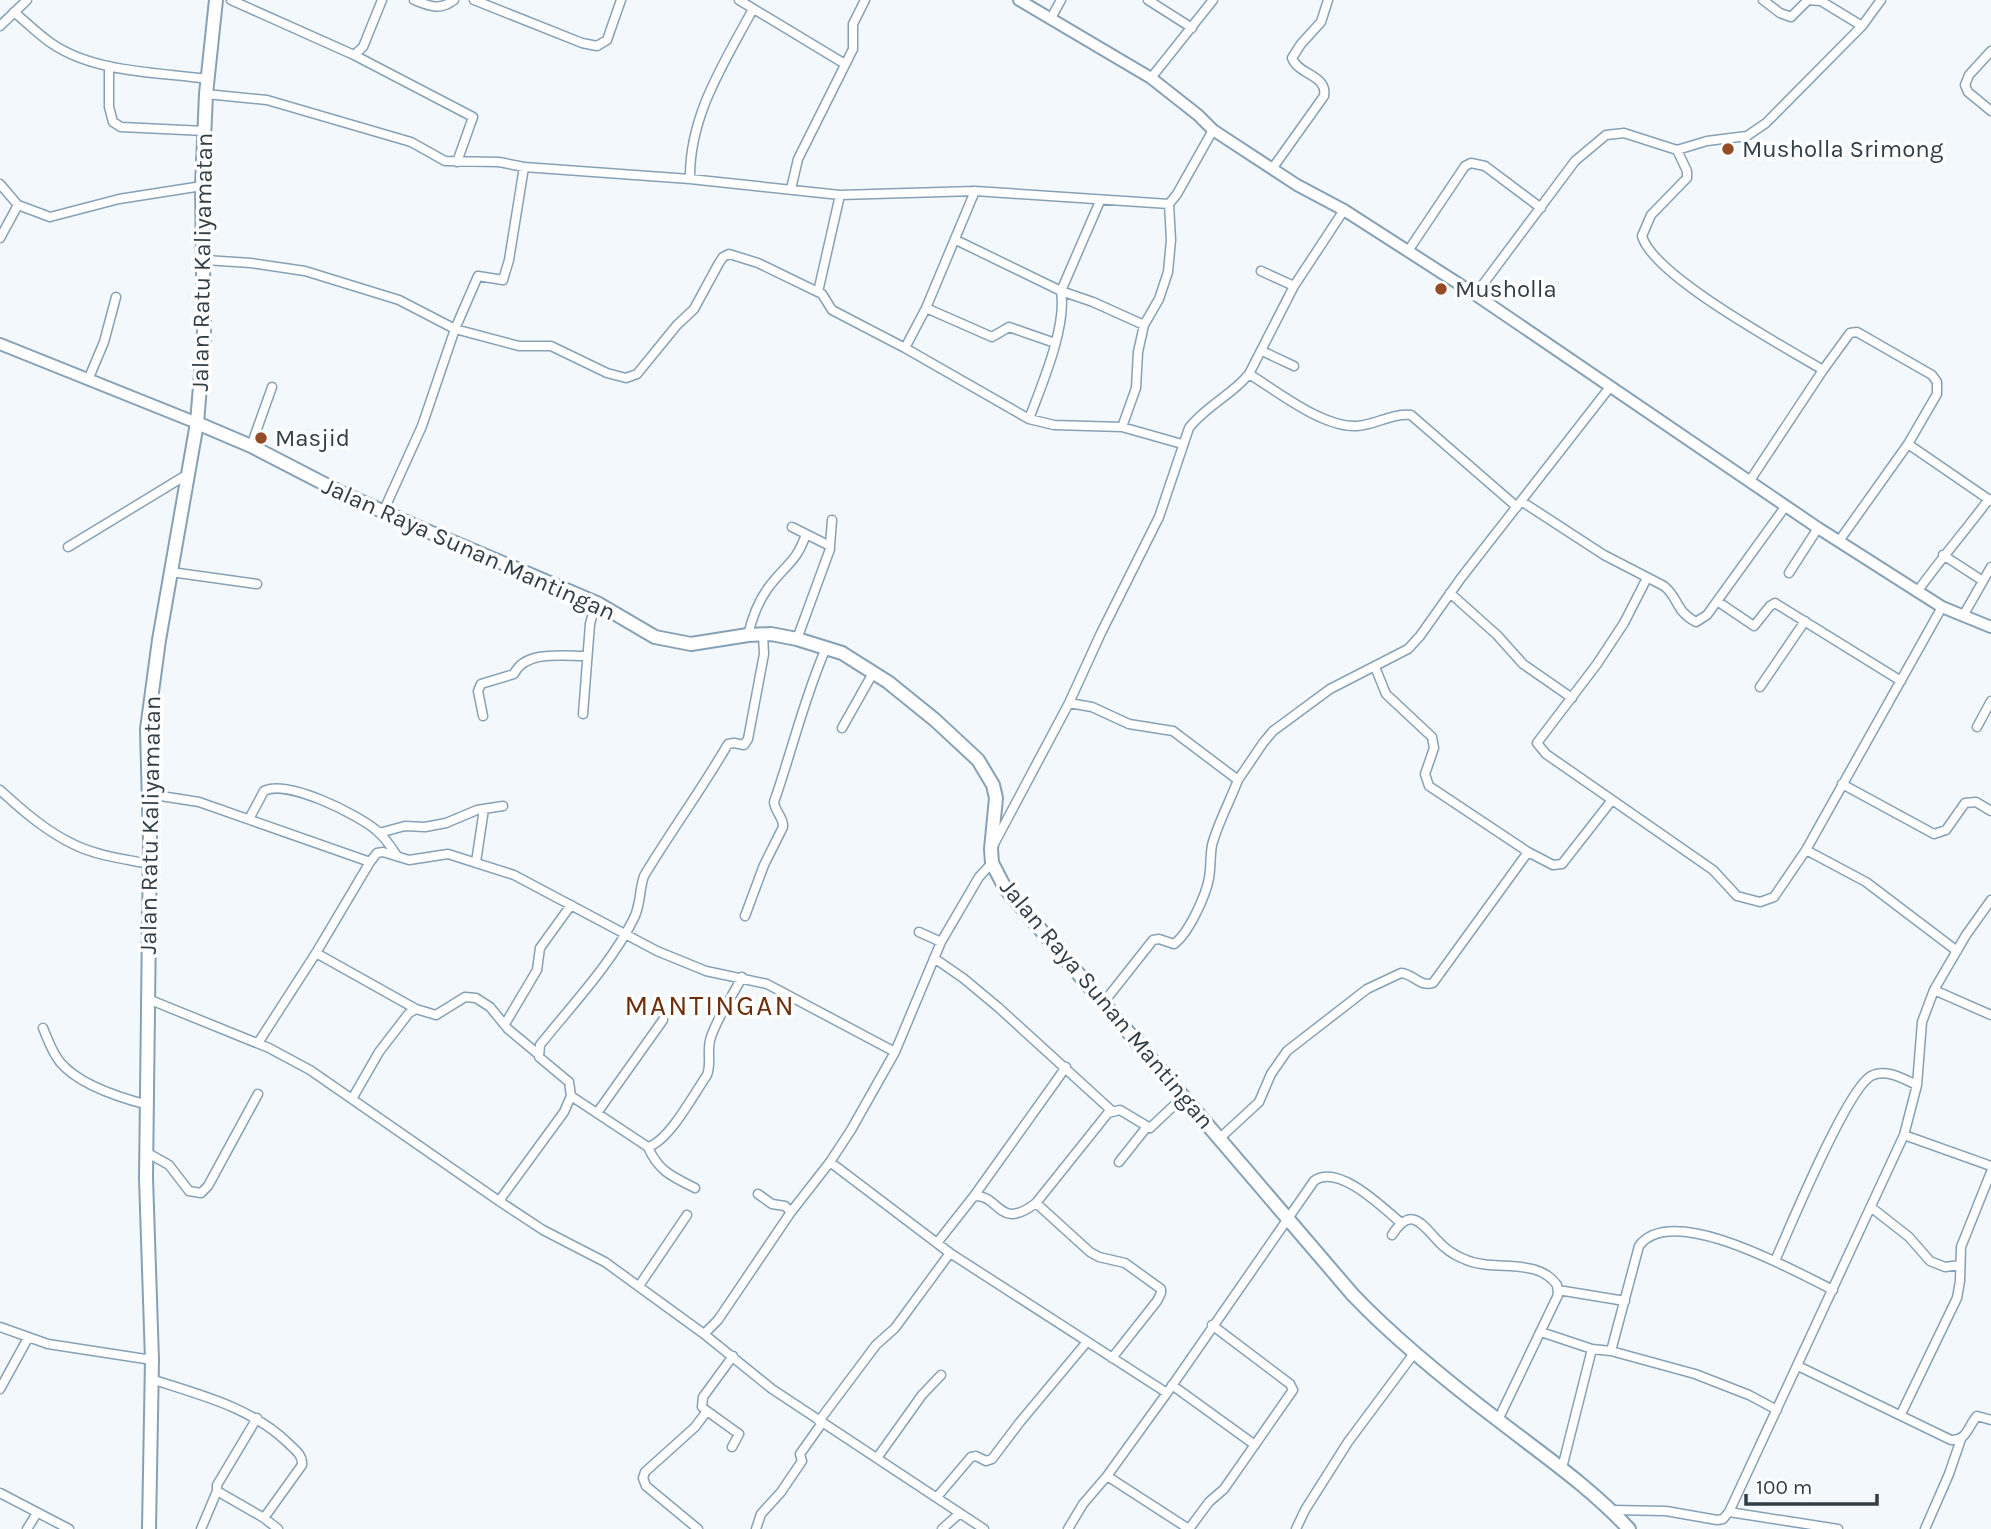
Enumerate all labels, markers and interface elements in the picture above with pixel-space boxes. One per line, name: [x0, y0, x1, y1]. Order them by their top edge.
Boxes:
street label: Jalan Ratu Kaliyamatan: [186, 132, 218, 392]
place label: Musholla Srimong: [1742, 135, 1944, 163]
marker: Musholla Srimong: [1720, 141, 1736, 157]
place label: Musholla: [1455, 275, 1557, 303]
marker: Musholla: [1433, 281, 1449, 297]
place label: Masjid: [275, 424, 350, 452]
marker: Masjid: [253, 430, 269, 446]
street label: Jalan Raya Sunan Mantingan: [318, 472, 620, 626]
street label: Jalan Ratu Kaliyamatan: [134, 695, 166, 955]
street label: Jalan Raya Sunan Mantingan: [994, 873, 1220, 1135]
district label: MANTINGAN: [624, 989, 796, 1022]
scale bar: [1746, 1462, 1877, 1506]
text: 100 m: [1756, 1475, 1813, 1499]

